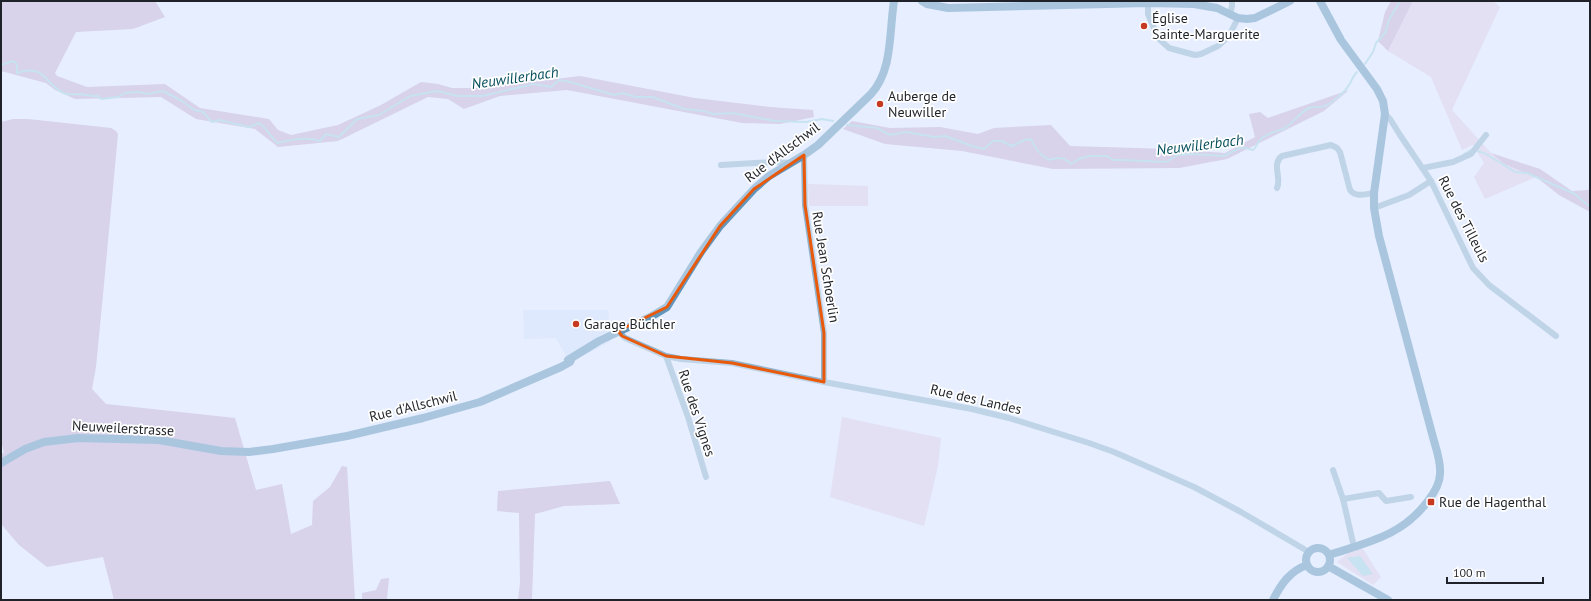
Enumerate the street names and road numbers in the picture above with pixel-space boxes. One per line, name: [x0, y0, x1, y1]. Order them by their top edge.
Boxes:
street label: Rue d'Allschwil: [741, 118, 823, 186]
street label: Rue des Tilleuls: [1434, 173, 1494, 265]
street label: Rue Jean Schoerlin: [808, 210, 844, 324]
street label: Rue des Vignes: [674, 367, 720, 459]
street label: Rue des Landes: [929, 380, 1023, 418]
street label: Rue d'Allschwil: [367, 386, 459, 426]
street label: Neuweilerstrasse: [71, 416, 175, 440]

